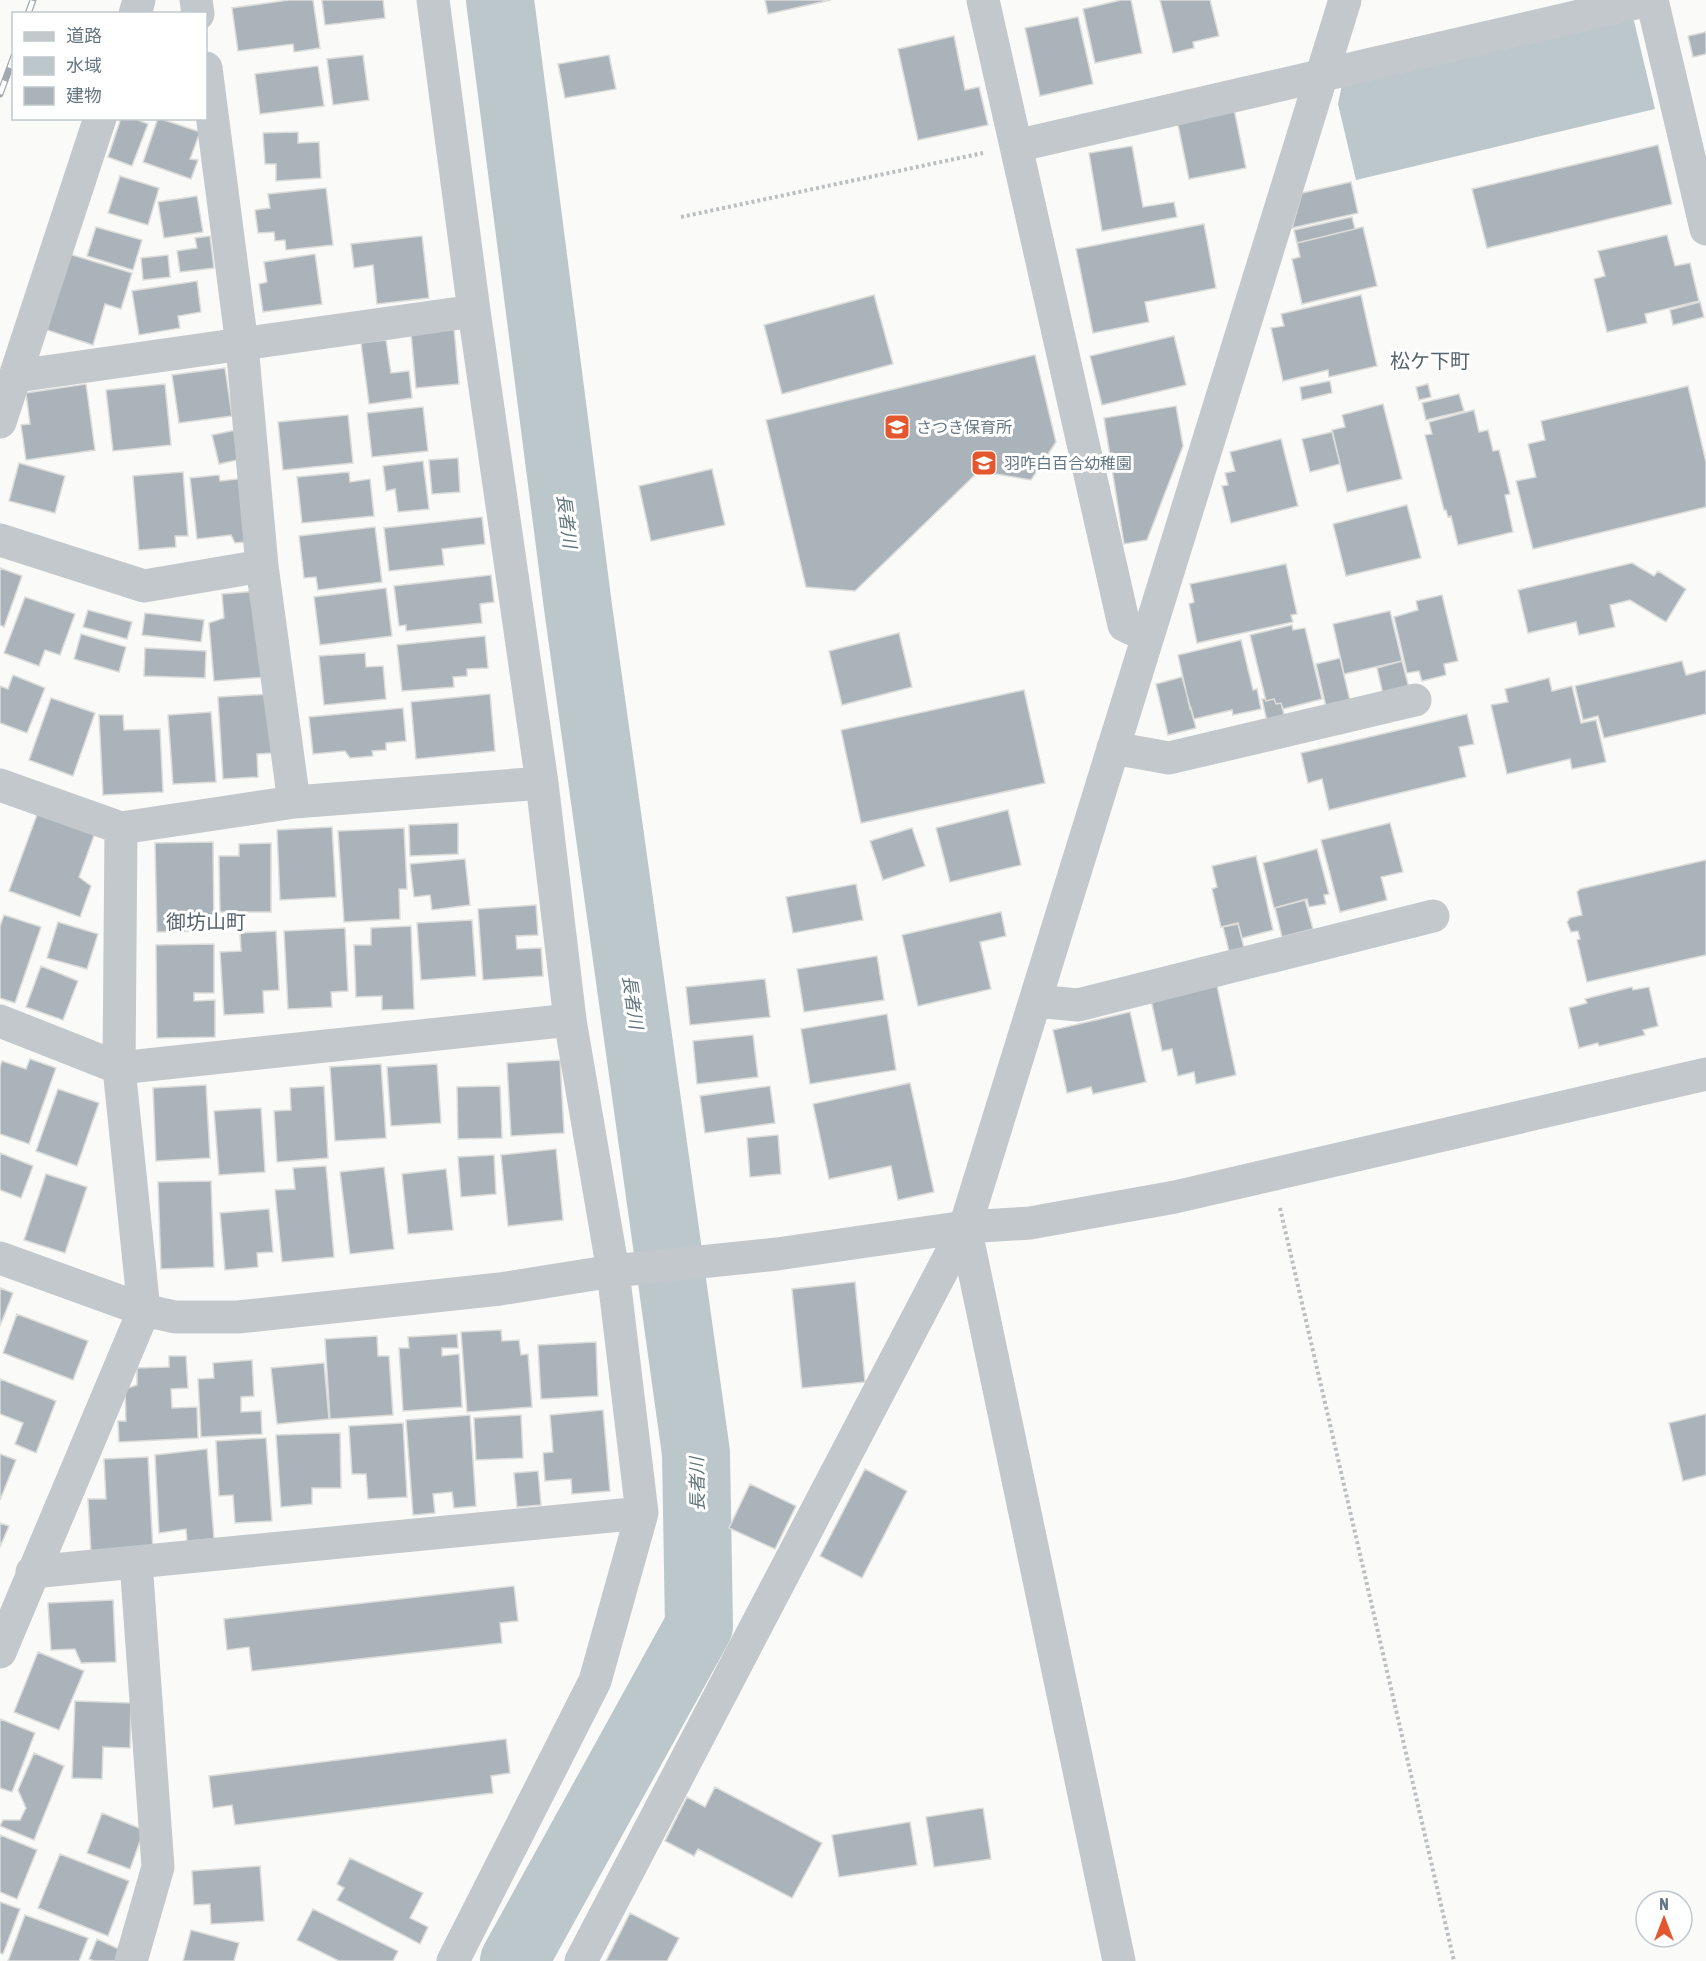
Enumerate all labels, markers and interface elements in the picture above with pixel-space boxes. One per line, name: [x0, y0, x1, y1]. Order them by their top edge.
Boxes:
legend: [12, 12, 207, 120]
text: 道路: [66, 25, 102, 46]
text: 水域: [66, 55, 102, 76]
text: 建物: [66, 85, 102, 106]
district label: 松ケ下町: [1390, 349, 1470, 372]
school or university icon: さつき保育所: [882, 412, 912, 442]
place label: さつき保育所: [916, 418, 1012, 436]
school or university icon: 羽咋白百合幼稚園: [969, 448, 999, 478]
place label: 羽咋白百合幼稚園: [1004, 454, 1132, 472]
water label: 長者川: [553, 493, 581, 551]
district label: 御坊山町: [166, 910, 246, 933]
water label: 長者川: [619, 974, 647, 1032]
water label: 長者川: [686, 1455, 708, 1511]
north arrow: [1634, 1889, 1694, 1949]
text: N: [1659, 1895, 1669, 1913]

